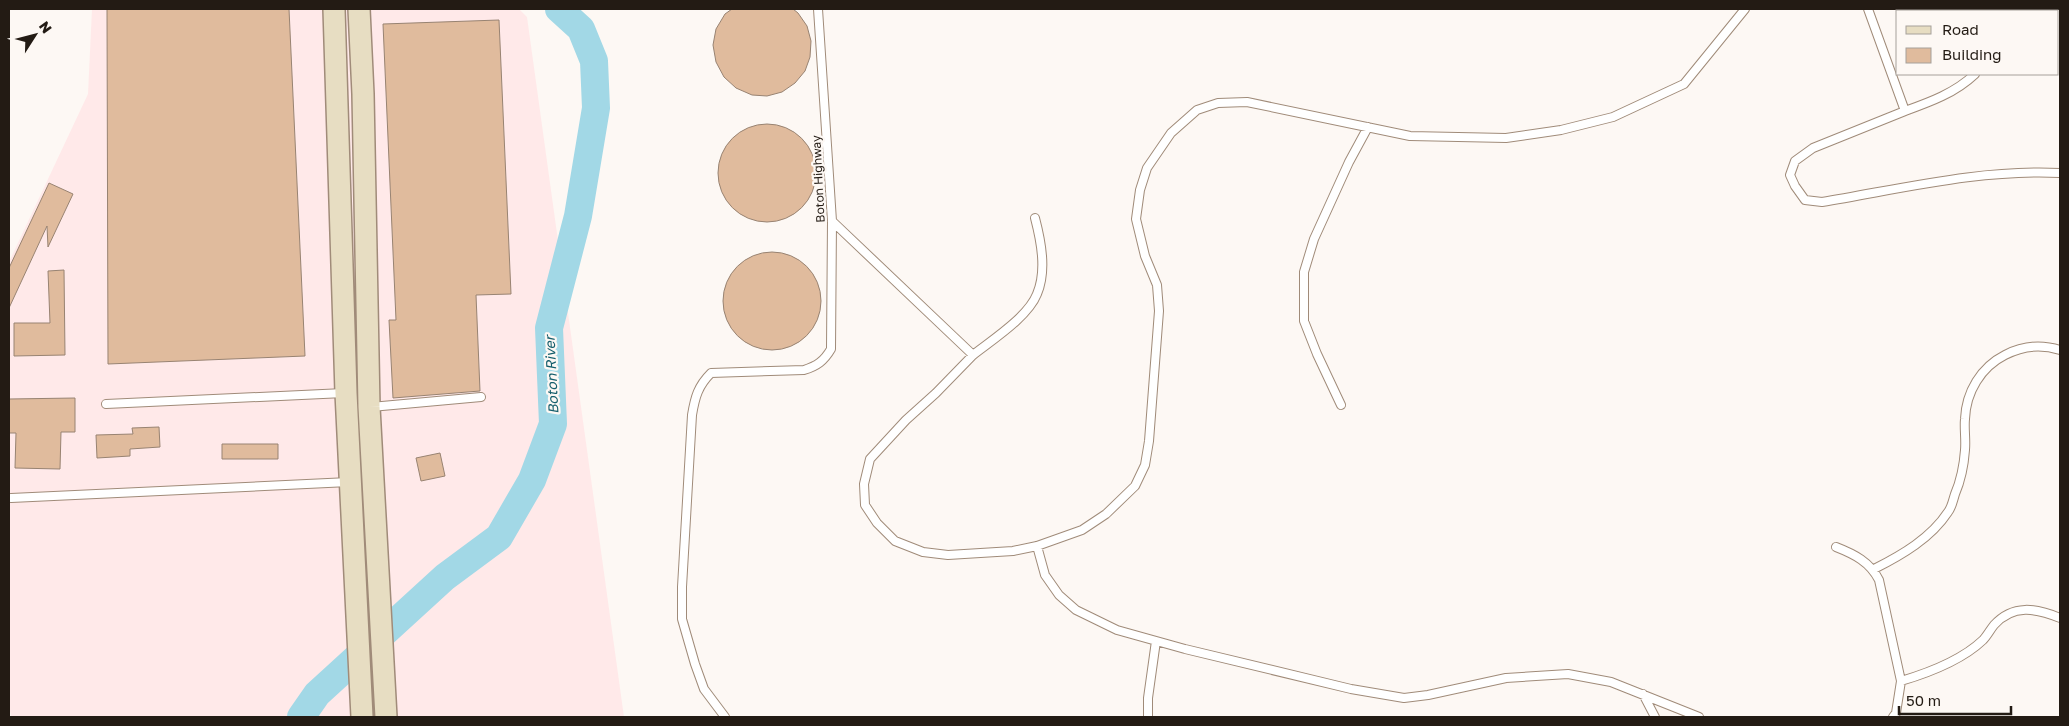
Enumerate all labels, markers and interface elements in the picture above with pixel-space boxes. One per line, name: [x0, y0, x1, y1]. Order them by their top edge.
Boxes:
north arrow: [10, 10, 60, 60]
legend: [1896, 10, 2059, 75]
text: N: [36, 18, 56, 36]
text: Road: [1942, 20, 1979, 38]
text: Building: [1942, 45, 2002, 63]
street label: Boton Highway: [808, 135, 828, 223]
water label: Boton River: [540, 333, 562, 415]
scale bar: [1899, 684, 2012, 716]
text: 50 m: [1906, 691, 1941, 709]

